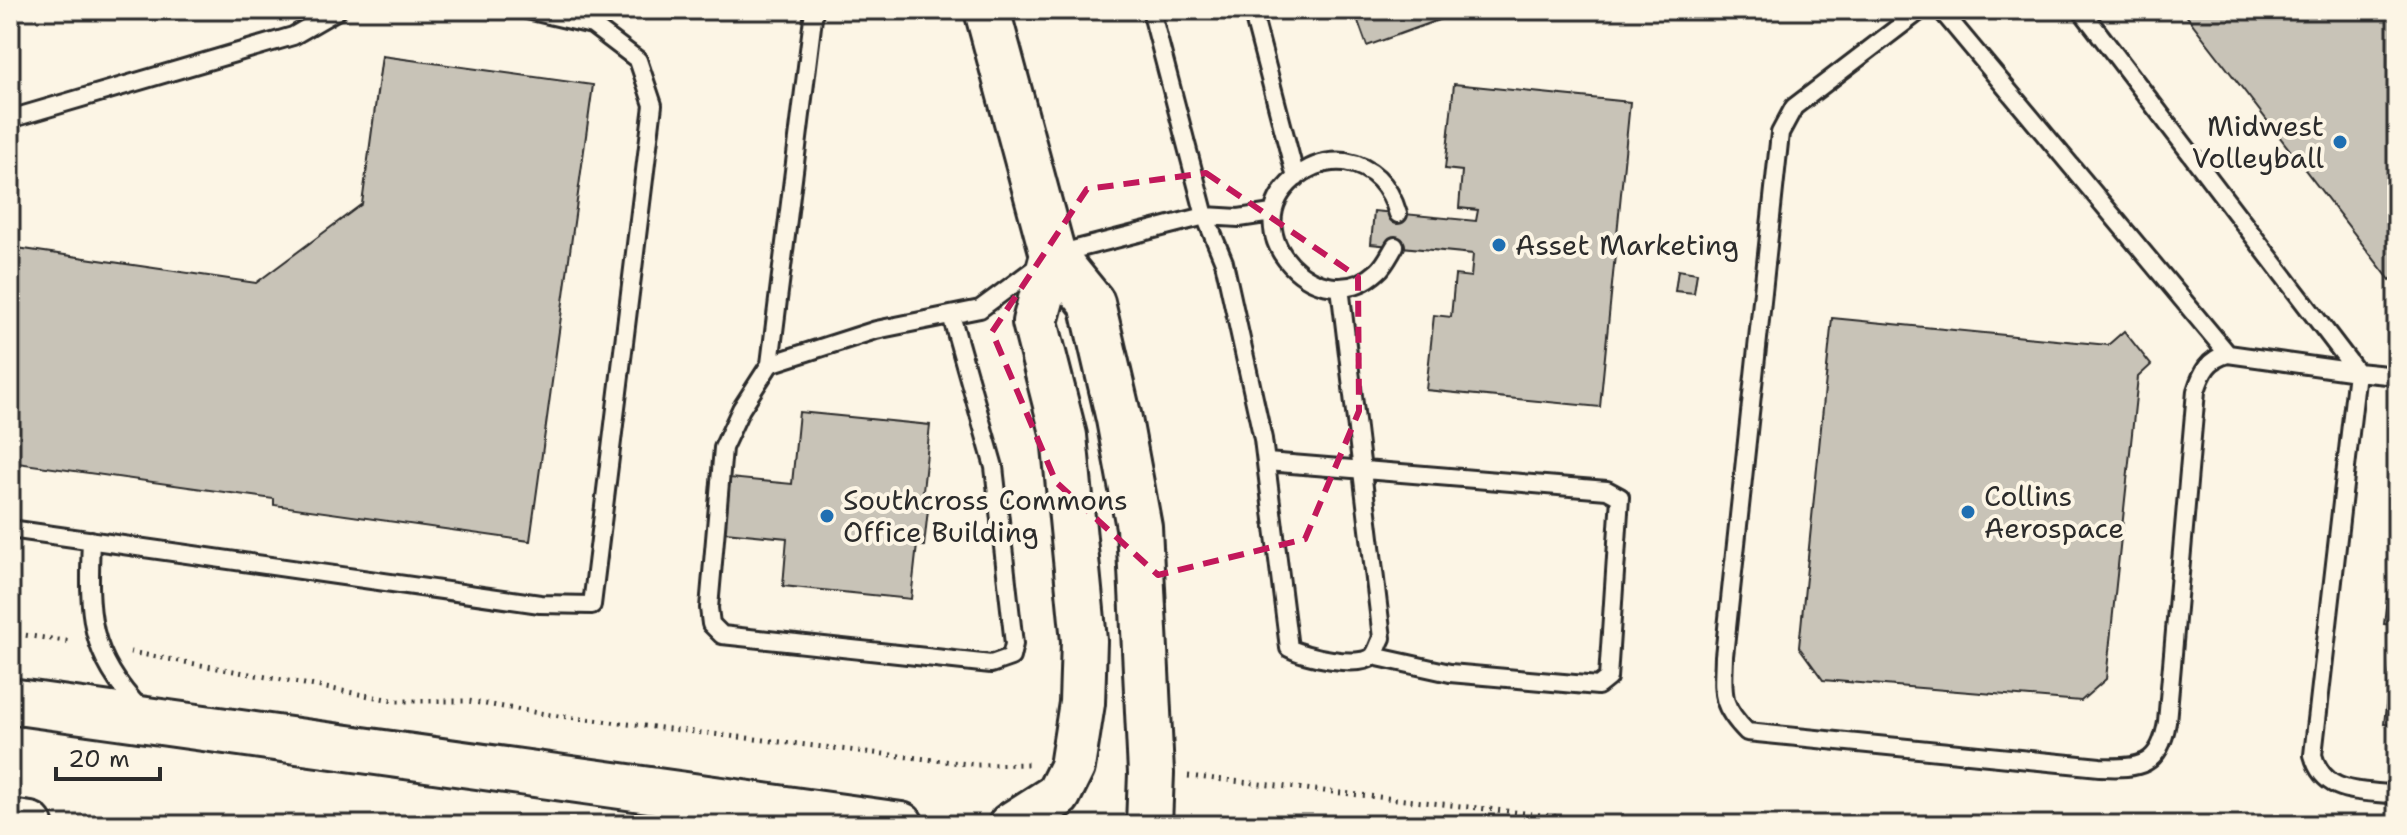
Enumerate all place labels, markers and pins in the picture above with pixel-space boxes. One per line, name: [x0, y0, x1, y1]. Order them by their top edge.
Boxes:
place label: Midwest Volleyball: [2192, 107, 2325, 177]
marker: Midwest Volleyball: [2331, 133, 2349, 151]
place label: Asset Marketing: [1515, 226, 1739, 264]
marker: Asset Marketing: [1490, 236, 1508, 254]
place label: Collins Aerospace: [1984, 477, 2124, 547]
place label: Southcross Commons Office Building: [843, 481, 1128, 551]
marker: Collins Aerospace: [1959, 503, 1977, 521]
marker: Southcross Commons Office Building: [818, 507, 836, 525]

